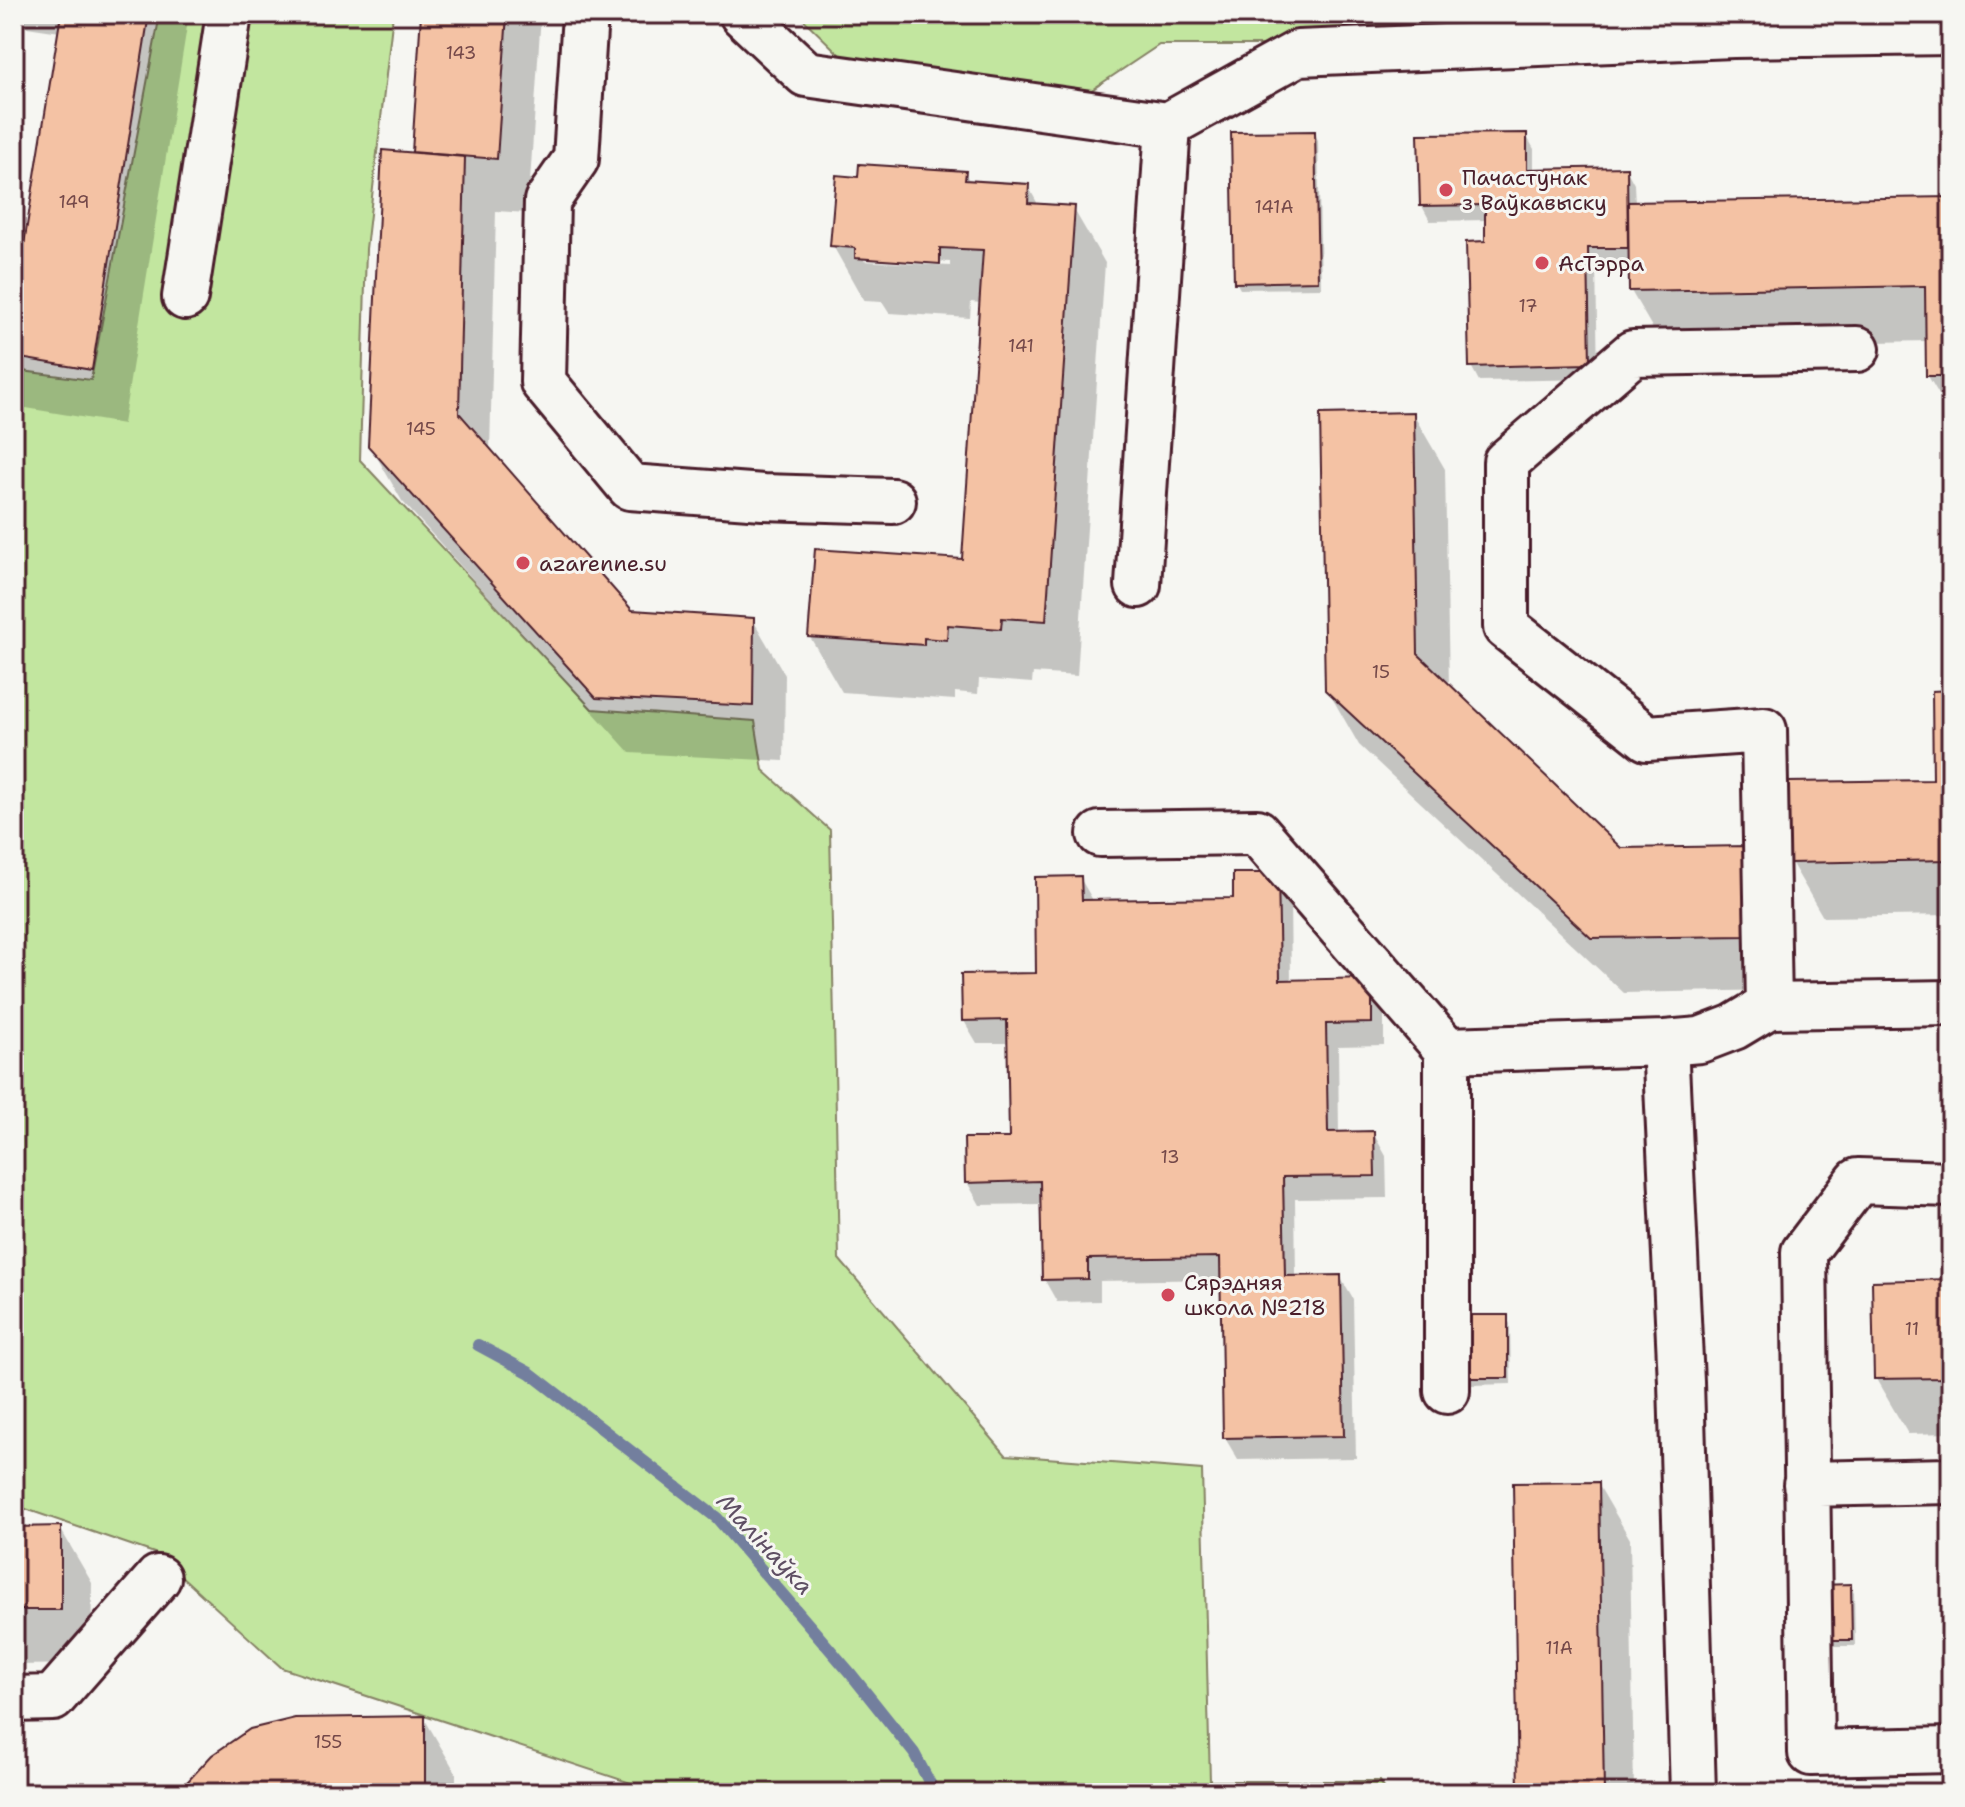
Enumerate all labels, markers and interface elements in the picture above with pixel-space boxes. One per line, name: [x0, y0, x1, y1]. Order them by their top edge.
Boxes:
house number: 143: [446, 41, 476, 65]
place label: Пачастунак з Ваўкавыску: [1462, 163, 1607, 217]
marker: Пачастунак з Ваўкавыску: [1437, 181, 1455, 199]
house number: 149: [58, 190, 90, 214]
house number: 141А: [1254, 195, 1294, 219]
place label: АсТэрра: [1558, 249, 1644, 278]
marker: АсТэрра: [1533, 254, 1551, 272]
house number: 17: [1518, 294, 1538, 318]
house number: 141: [1008, 334, 1034, 358]
house number: 145: [406, 417, 436, 441]
place label: azarenne.su: [539, 549, 667, 578]
marker: azarenne.su: [514, 554, 532, 572]
house number: 15: [1372, 660, 1390, 684]
house number: 13: [1160, 1145, 1180, 1169]
place label: Сярэдняя школа №218: [1184, 1268, 1326, 1322]
marker: Сярэдняя школа №218: [1159, 1286, 1177, 1304]
house number: 11: [1905, 1317, 1919, 1341]
water label: Малінаўка: [709, 1486, 821, 1602]
house number: 11А: [1545, 1636, 1573, 1660]
house number: 155: [314, 1730, 342, 1754]

